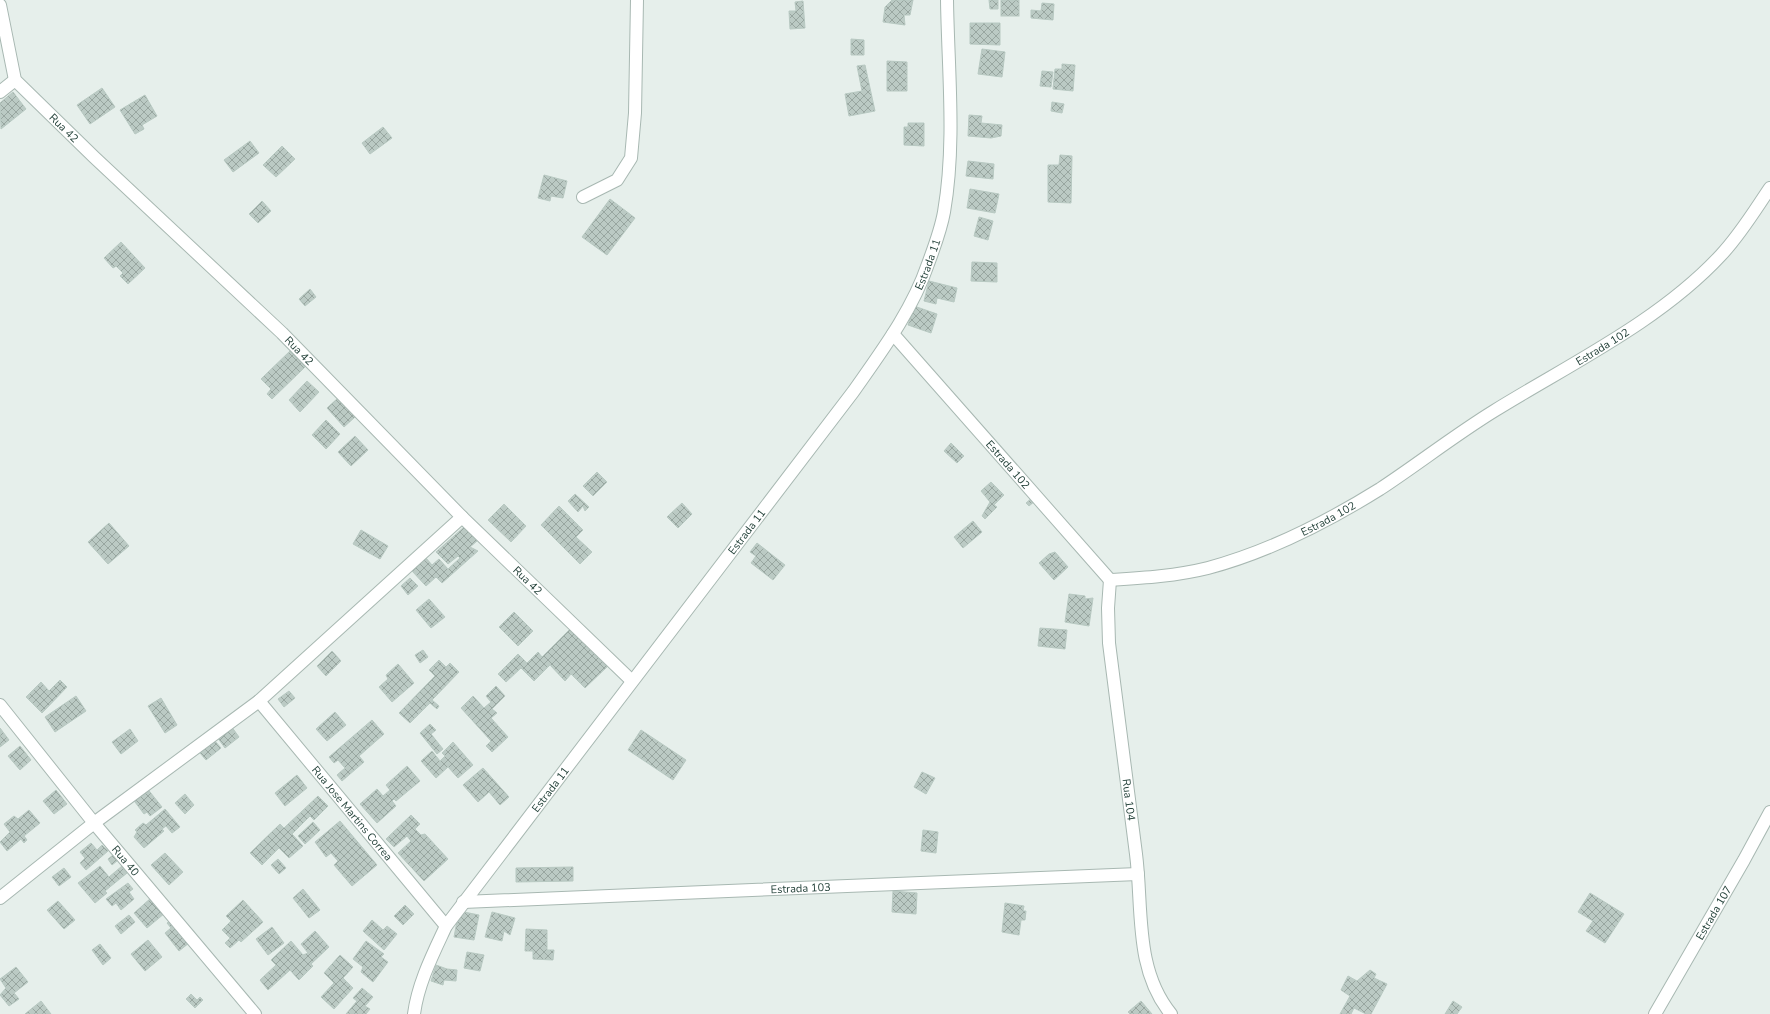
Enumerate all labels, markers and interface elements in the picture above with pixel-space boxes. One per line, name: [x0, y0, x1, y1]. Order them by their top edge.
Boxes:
street label: Rua 42: [46, 110, 82, 146]
street label: Estrada 11: [911, 237, 944, 292]
street label: Estrada 102: [1573, 324, 1632, 369]
street label: Rua 42: [282, 333, 317, 369]
street label: Estrada 102: [983, 437, 1034, 492]
street label: Estrada 102: [1298, 498, 1358, 539]
street label: Estrada 11: [724, 506, 769, 557]
street label: Rua 42: [510, 563, 546, 598]
street label: Rua Jose Martins Correa: [309, 763, 396, 864]
street label: Estrada 11: [528, 763, 572, 815]
street label: Rua 104: [1119, 778, 1139, 822]
street label: Rua 40: [109, 842, 143, 879]
street label: Estrada 103: [770, 879, 831, 897]
street label: Estrada 107: [1692, 883, 1735, 942]

